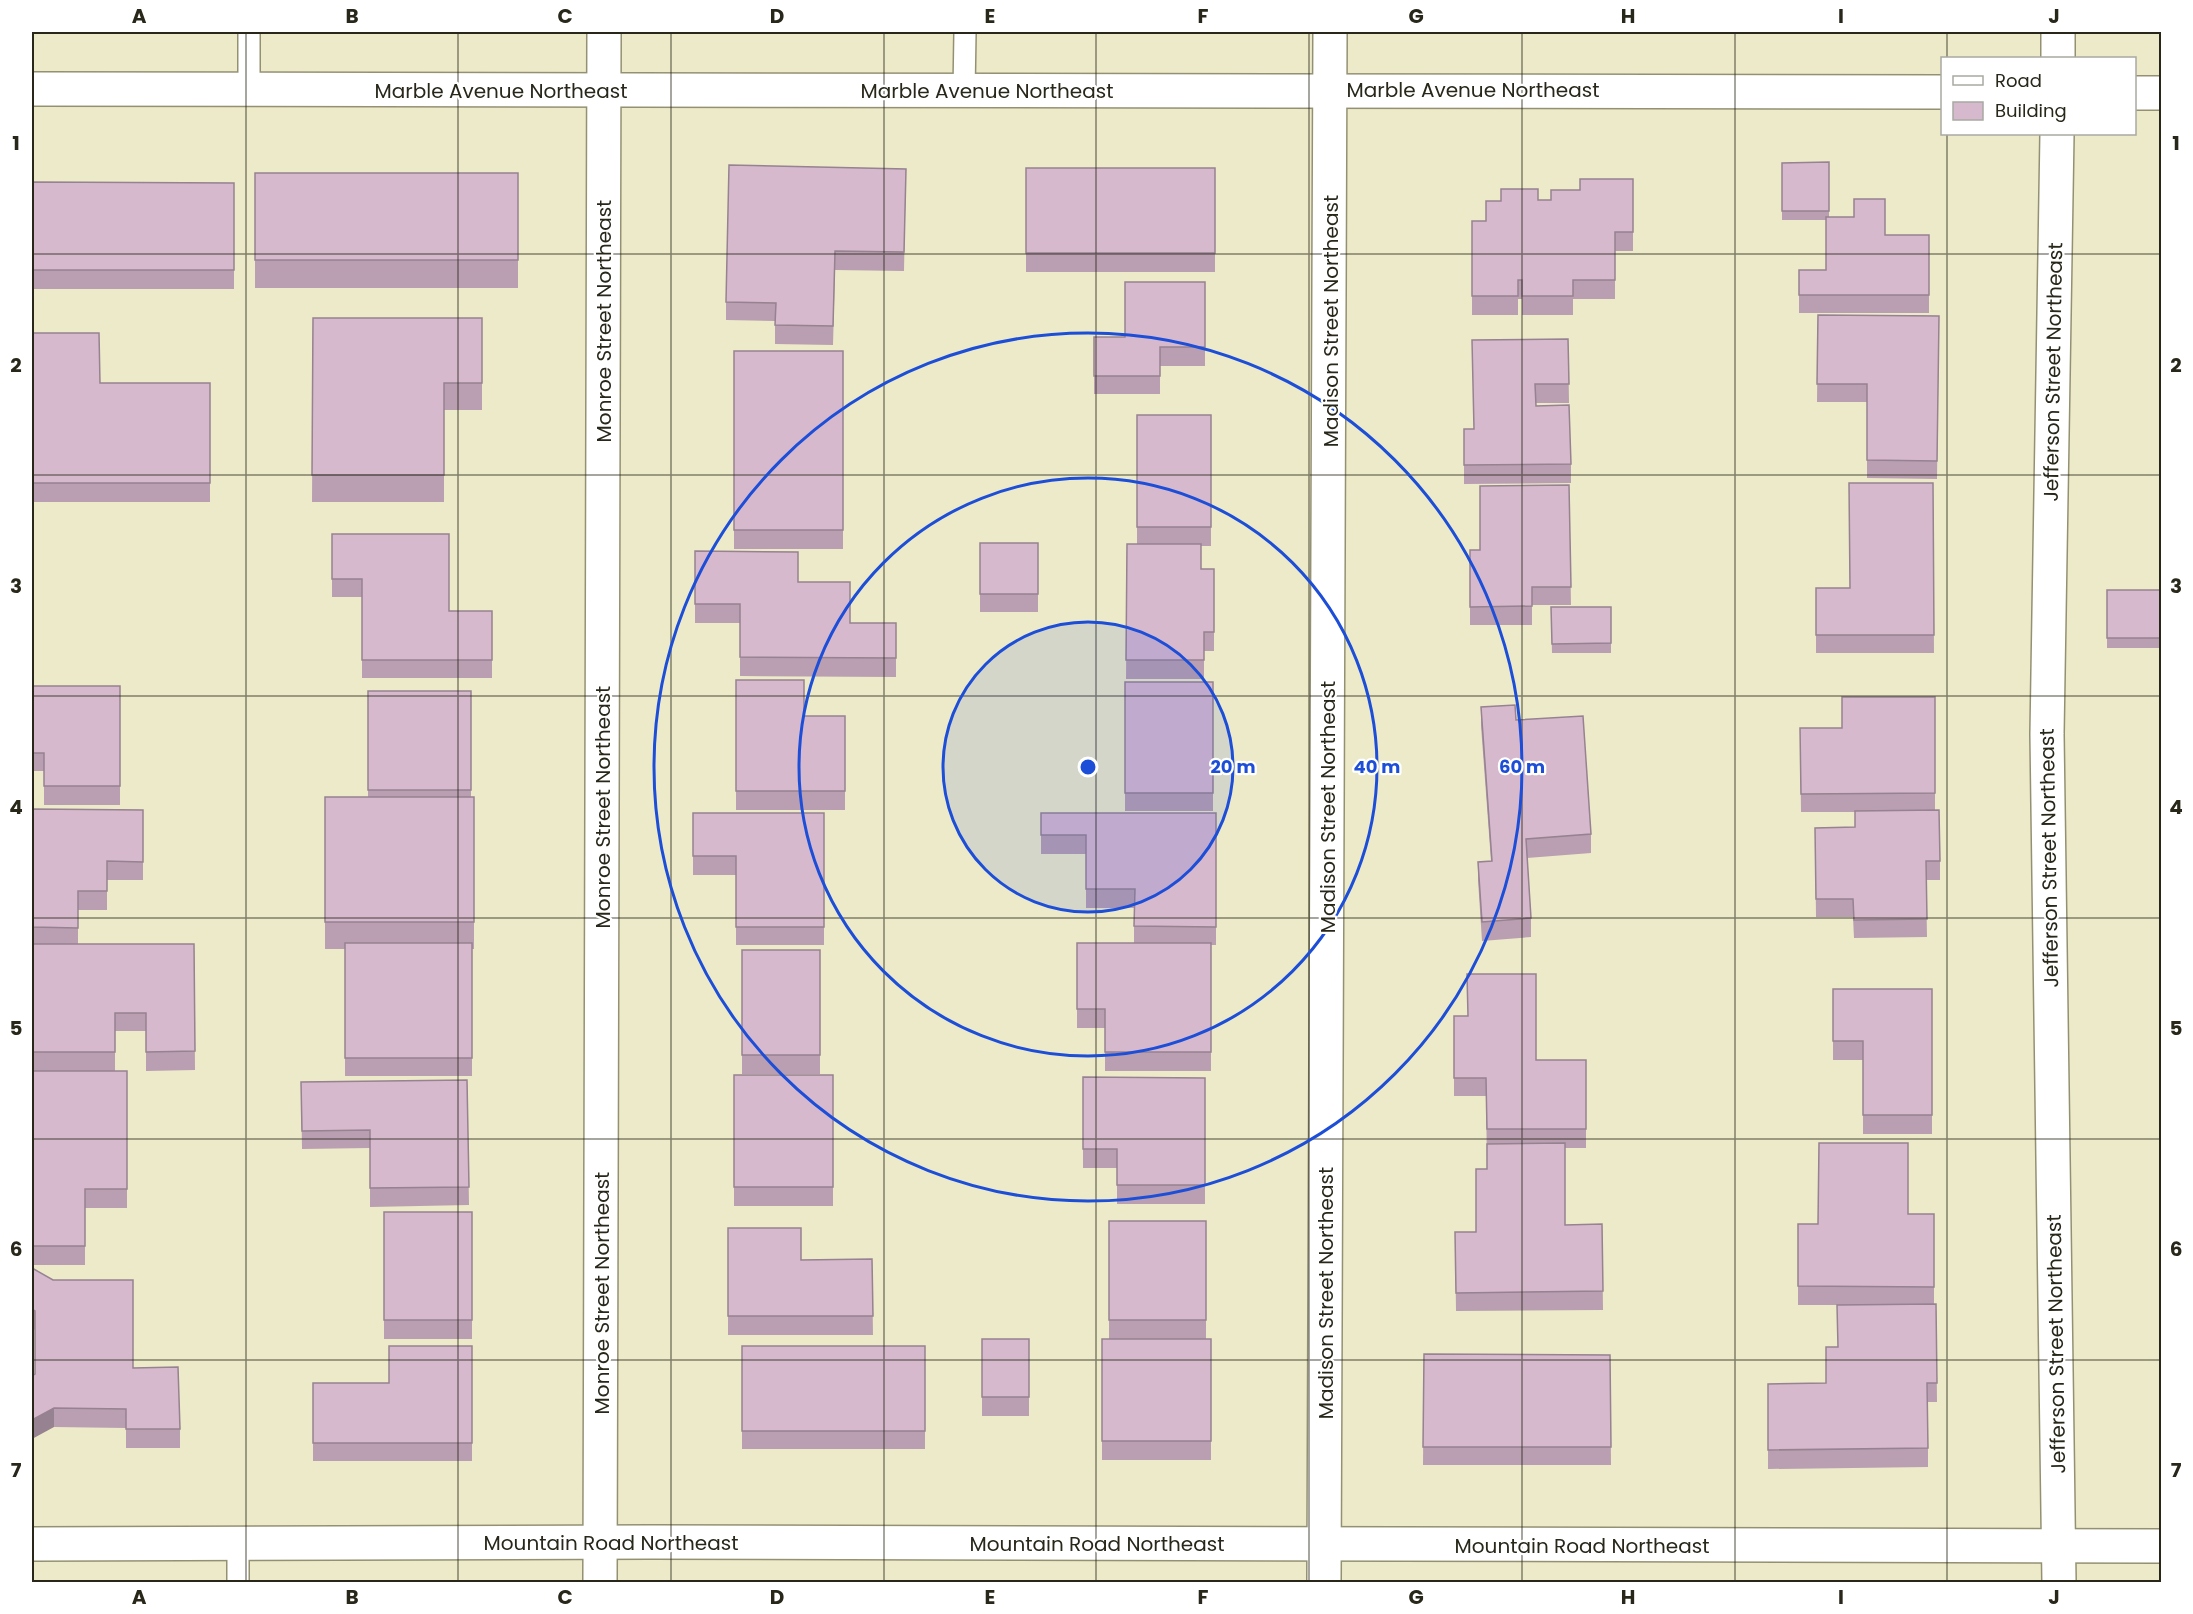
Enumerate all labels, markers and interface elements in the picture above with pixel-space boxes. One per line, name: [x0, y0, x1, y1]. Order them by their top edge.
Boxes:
text: A: [132, 2, 147, 30]
text: B: [345, 2, 359, 30]
text: C: [557, 2, 573, 30]
text: D: [770, 2, 784, 30]
text: E: [985, 2, 995, 30]
text: F: [1198, 2, 1209, 30]
text: G: [1408, 2, 1424, 30]
text: H: [1621, 2, 1635, 30]
text: I: [1838, 2, 1844, 30]
text: J: [2048, 2, 2060, 30]
legend: [1941, 57, 2136, 135]
text: Road: [1995, 68, 2042, 93]
street label: Marble Avenue Northeast: [1347, 76, 1599, 104]
street label: Marble Avenue Northeast: [375, 77, 627, 105]
street label: Marble Avenue Northeast: [861, 77, 1113, 105]
text: Building: [1995, 98, 2067, 123]
text: 1: [12, 129, 20, 157]
text: 1: [2172, 129, 2180, 157]
street label: Madison Street Northeast: [1317, 195, 1345, 447]
street label: Monroe Street Northeast: [590, 200, 618, 442]
street label: Jefferson Street Northeast: [2037, 242, 2069, 502]
text: 2: [10, 351, 22, 379]
text: 2: [2170, 351, 2182, 379]
text: 3: [10, 572, 22, 600]
text: 3: [2170, 572, 2182, 600]
street label: Madison Street Northeast: [1314, 681, 1342, 933]
street label: Monroe Street Northeast: [589, 686, 617, 928]
street label: Jefferson Street Northeast: [2033, 728, 2065, 988]
text: 20 m: [1211, 754, 1255, 779]
text: 40 m: [1354, 754, 1400, 779]
text: 60 m: [1499, 754, 1545, 779]
centre of rings: [1078, 757, 1098, 777]
text: 4: [9, 793, 23, 821]
text: 4: [2169, 793, 2183, 821]
text: 5: [10, 1014, 23, 1042]
text: 5: [2170, 1014, 2183, 1042]
street label: Madison Street Northeast: [1312, 1167, 1340, 1419]
street label: Monroe Street Northeast: [588, 1172, 616, 1414]
street label: Jefferson Street Northeast: [2040, 1214, 2072, 1474]
text: 6: [10, 1235, 22, 1263]
text: 6: [2170, 1235, 2182, 1263]
text: 7: [11, 1456, 22, 1484]
text: 7: [2171, 1456, 2182, 1484]
street label: Mountain Road Northeast: [484, 1529, 738, 1557]
street label: Mountain Road Northeast: [970, 1530, 1224, 1558]
street label: Mountain Road Northeast: [1455, 1532, 1709, 1560]
text: A: [132, 1583, 147, 1611]
text: B: [345, 1583, 359, 1611]
text: C: [557, 1583, 573, 1611]
text: D: [770, 1583, 784, 1611]
text: E: [985, 1583, 995, 1611]
text: F: [1198, 1583, 1209, 1611]
text: G: [1408, 1583, 1424, 1611]
text: H: [1621, 1583, 1635, 1611]
text: I: [1838, 1583, 1844, 1611]
text: J: [2048, 1583, 2060, 1611]

